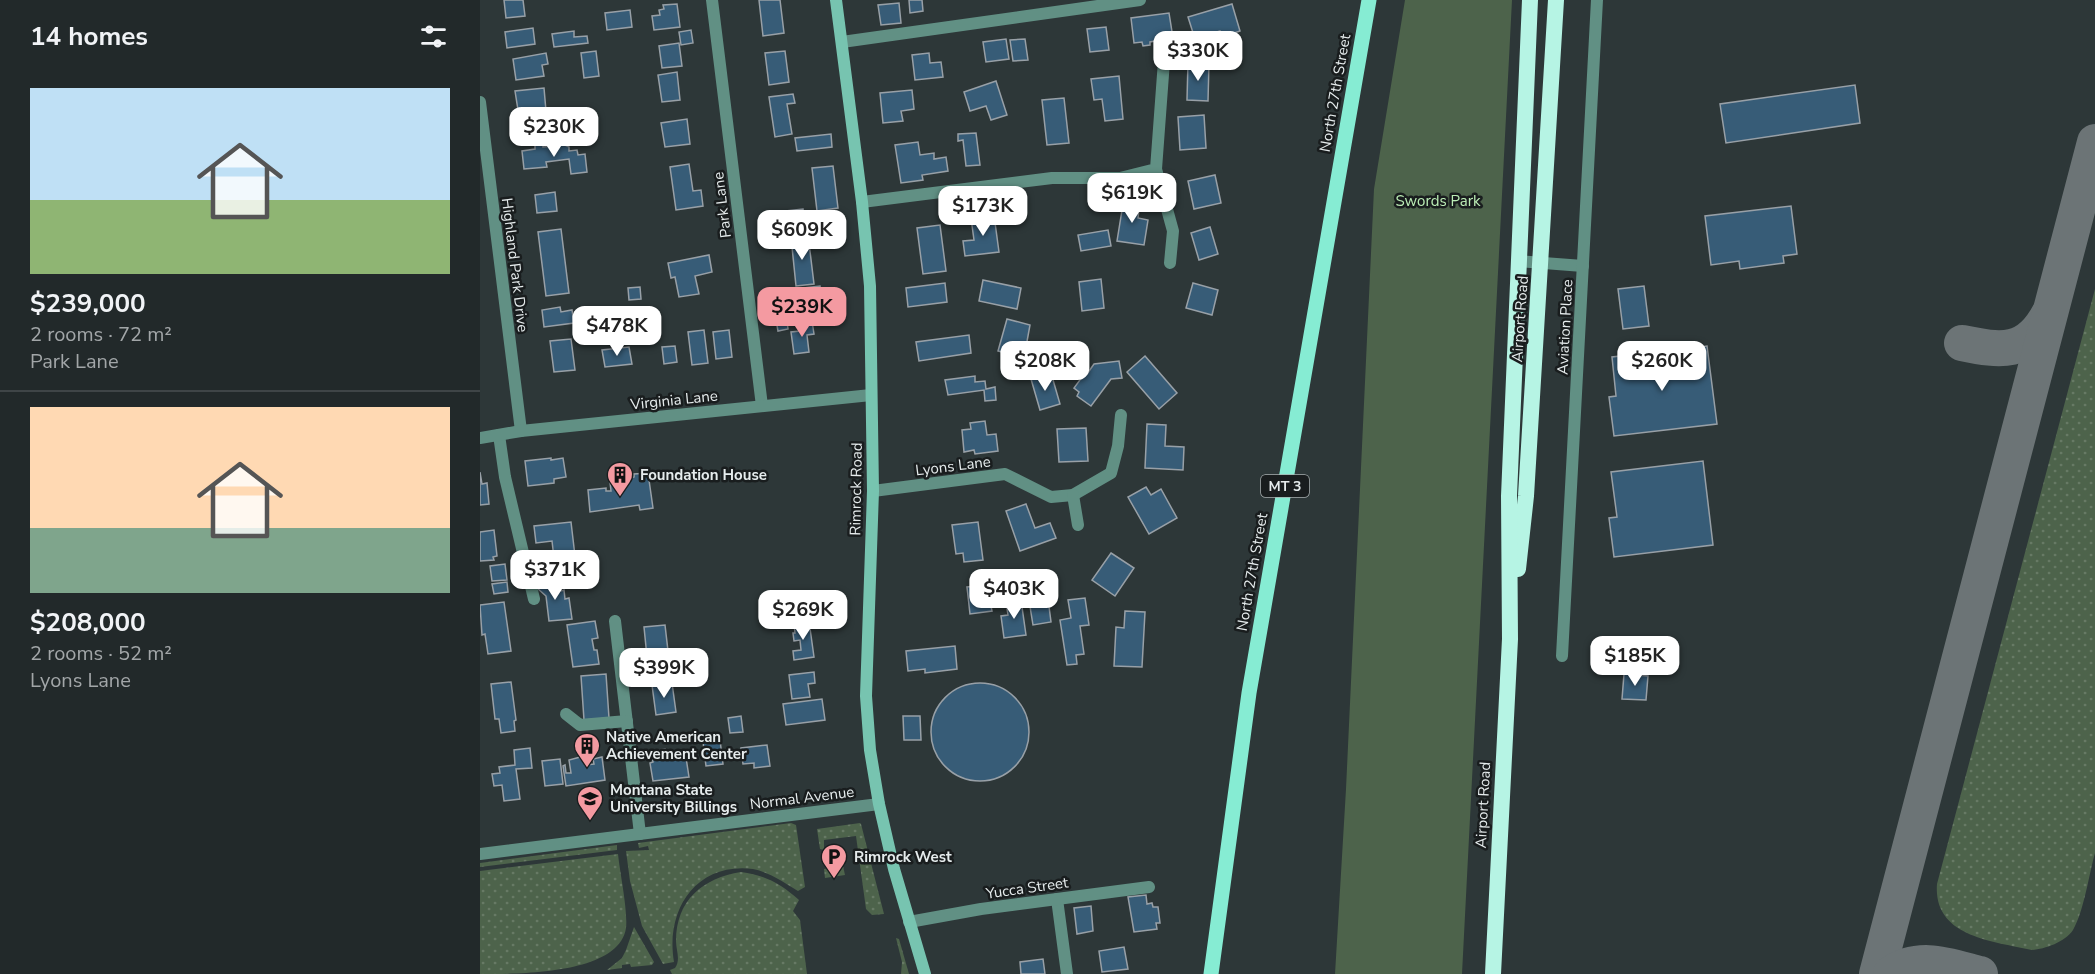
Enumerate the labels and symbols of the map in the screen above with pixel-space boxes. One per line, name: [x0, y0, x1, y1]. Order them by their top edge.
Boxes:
pin: $330K: [1156, 31, 1240, 82]
street label: North 27th Street: [1315, 32, 1355, 154]
pin: $230K: [512, 107, 596, 158]
street label: Park Lane: [708, 171, 736, 239]
pin: $619K: [1090, 173, 1174, 224]
pin: $173K: [941, 186, 1025, 237]
park label: Swords Park: [1395, 191, 1481, 211]
street label: Highland Park Drive: [497, 197, 533, 333]
pin: $609K: [760, 210, 844, 261]
street label: Airport Road: [1507, 275, 1533, 363]
street label: Aviation Place: [1553, 279, 1577, 375]
pin: $239K: [760, 287, 844, 338]
pin: $478K: [575, 306, 659, 357]
pin: $208K: [1003, 341, 1087, 392]
pin: $260K: [1620, 341, 1704, 392]
street label: Virginia Lane: [628, 385, 719, 415]
street label: Rimrock Road: [845, 442, 867, 536]
street label: Lyons Lane: [914, 451, 992, 481]
building icon: Foundation House: [605, 460, 635, 498]
place label: Foundation House: [640, 465, 767, 485]
road number: MT 3: [1261, 475, 1309, 497]
street label: North 27th Street: [1232, 511, 1272, 633]
pin: $371K: [513, 550, 597, 601]
pin: $403K: [972, 569, 1056, 620]
pin: $269K: [761, 590, 845, 641]
pin: $185K: [1593, 636, 1677, 687]
pin: $399K: [622, 648, 706, 699]
place label: Native American Achievement Center: [606, 727, 747, 764]
building icon: Native American Achievement Center: [572, 731, 602, 769]
street label: Airport Road: [1471, 761, 1495, 849]
place label: Montana State University Billings: [610, 780, 737, 817]
street label: Normal Avenue: [749, 782, 855, 814]
school or university icon: Montana State University Billings: [575, 784, 605, 822]
parking icon: Rimrock West: [819, 842, 849, 880]
place label: Rimrock West: [854, 847, 952, 867]
street label: Yucca Street: [984, 872, 1070, 904]

